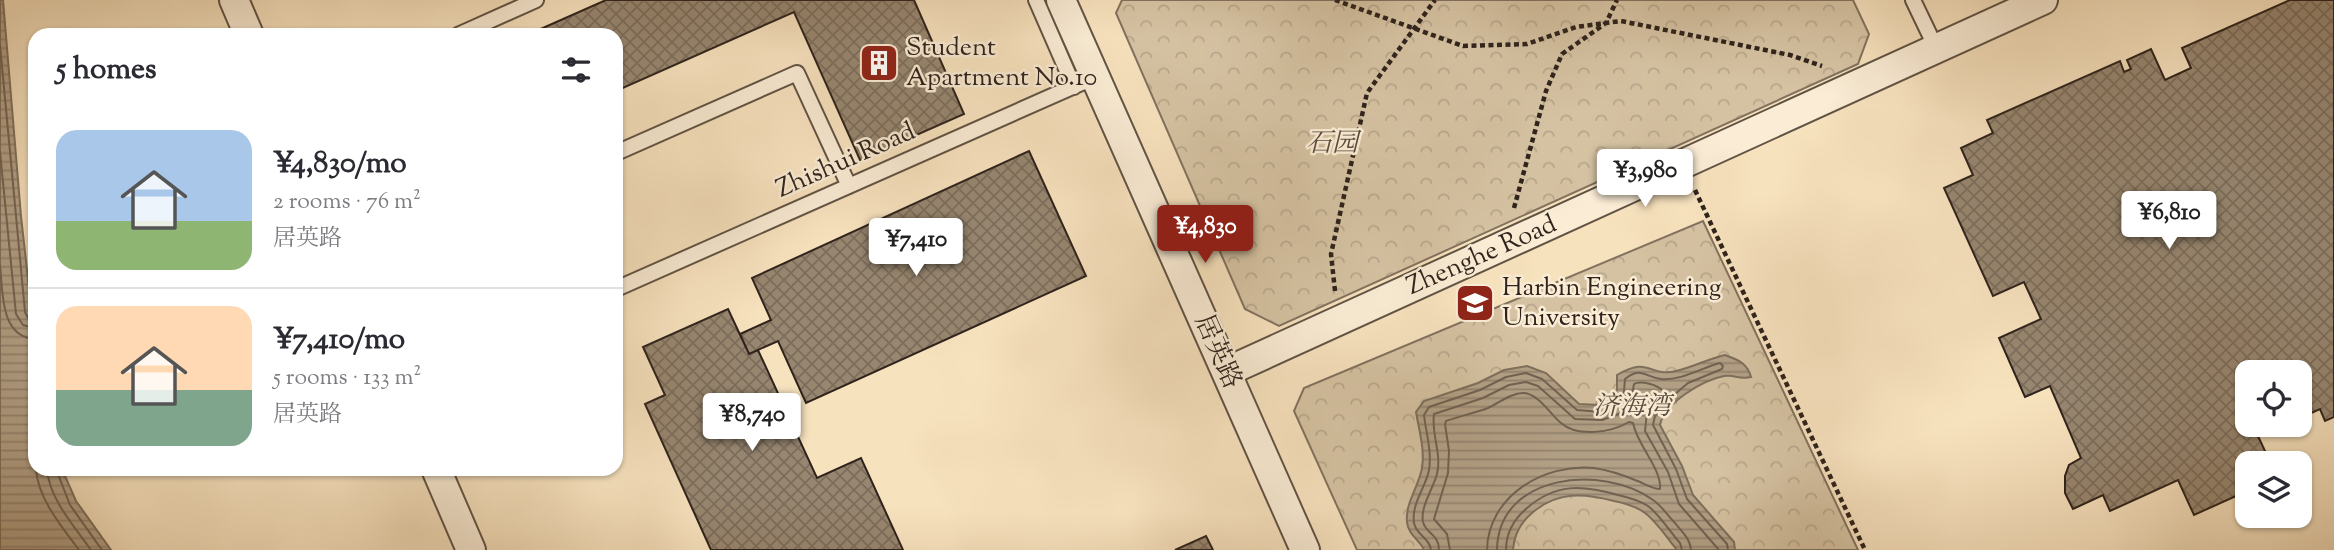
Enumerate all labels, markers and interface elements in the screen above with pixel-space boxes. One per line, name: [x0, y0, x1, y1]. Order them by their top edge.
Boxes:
place label: Student Apartment No.10: [906, 30, 1097, 97]
building icon: Student Apartment No.10: [858, 42, 900, 84]
text: 5 homes: [56, 49, 157, 92]
icon: filters: [557, 51, 595, 89]
street label: Zhishui Road: [770, 114, 922, 208]
park label: 石园: [1306, 126, 1362, 163]
text: ¥4,830/mo: [273, 143, 407, 186]
pin: ¥3,980: [1588, 150, 1702, 209]
text: ¥3,980: [1613, 155, 1677, 188]
icon: home: [112, 158, 196, 242]
text: 2 rooms · 76 m²: [273, 186, 421, 219]
pin: ¥6,810: [2112, 191, 2226, 251]
text: ¥6,810: [2137, 197, 2201, 230]
pin: ¥4,830: [1148, 205, 1262, 265]
street label: Zhenghe Road: [1401, 206, 1563, 306]
text: ¥4,830: [1173, 211, 1237, 244]
pin: ¥7,410: [859, 218, 973, 278]
text: 居英路: [273, 223, 342, 256]
text: ¥7,410: [885, 224, 947, 257]
place label: Harbin Engineering University: [1502, 270, 1721, 337]
school or university icon: Harbin Engineering University: [1454, 282, 1496, 324]
street label: 居英路: [1184, 309, 1250, 395]
text: ¥7,410/mo: [273, 319, 405, 362]
icon: home: [112, 334, 196, 418]
map controls: [2235, 360, 2312, 528]
button: locate: [2235, 360, 2312, 437]
text: 5 rooms · 133 m²: [273, 362, 421, 395]
park label: 济海湾: [1593, 389, 1675, 426]
pin: ¥8,740: [695, 393, 809, 453]
text: 居英路: [273, 399, 342, 432]
text: ¥8,740: [719, 399, 785, 432]
button: layers: [2235, 451, 2312, 528]

